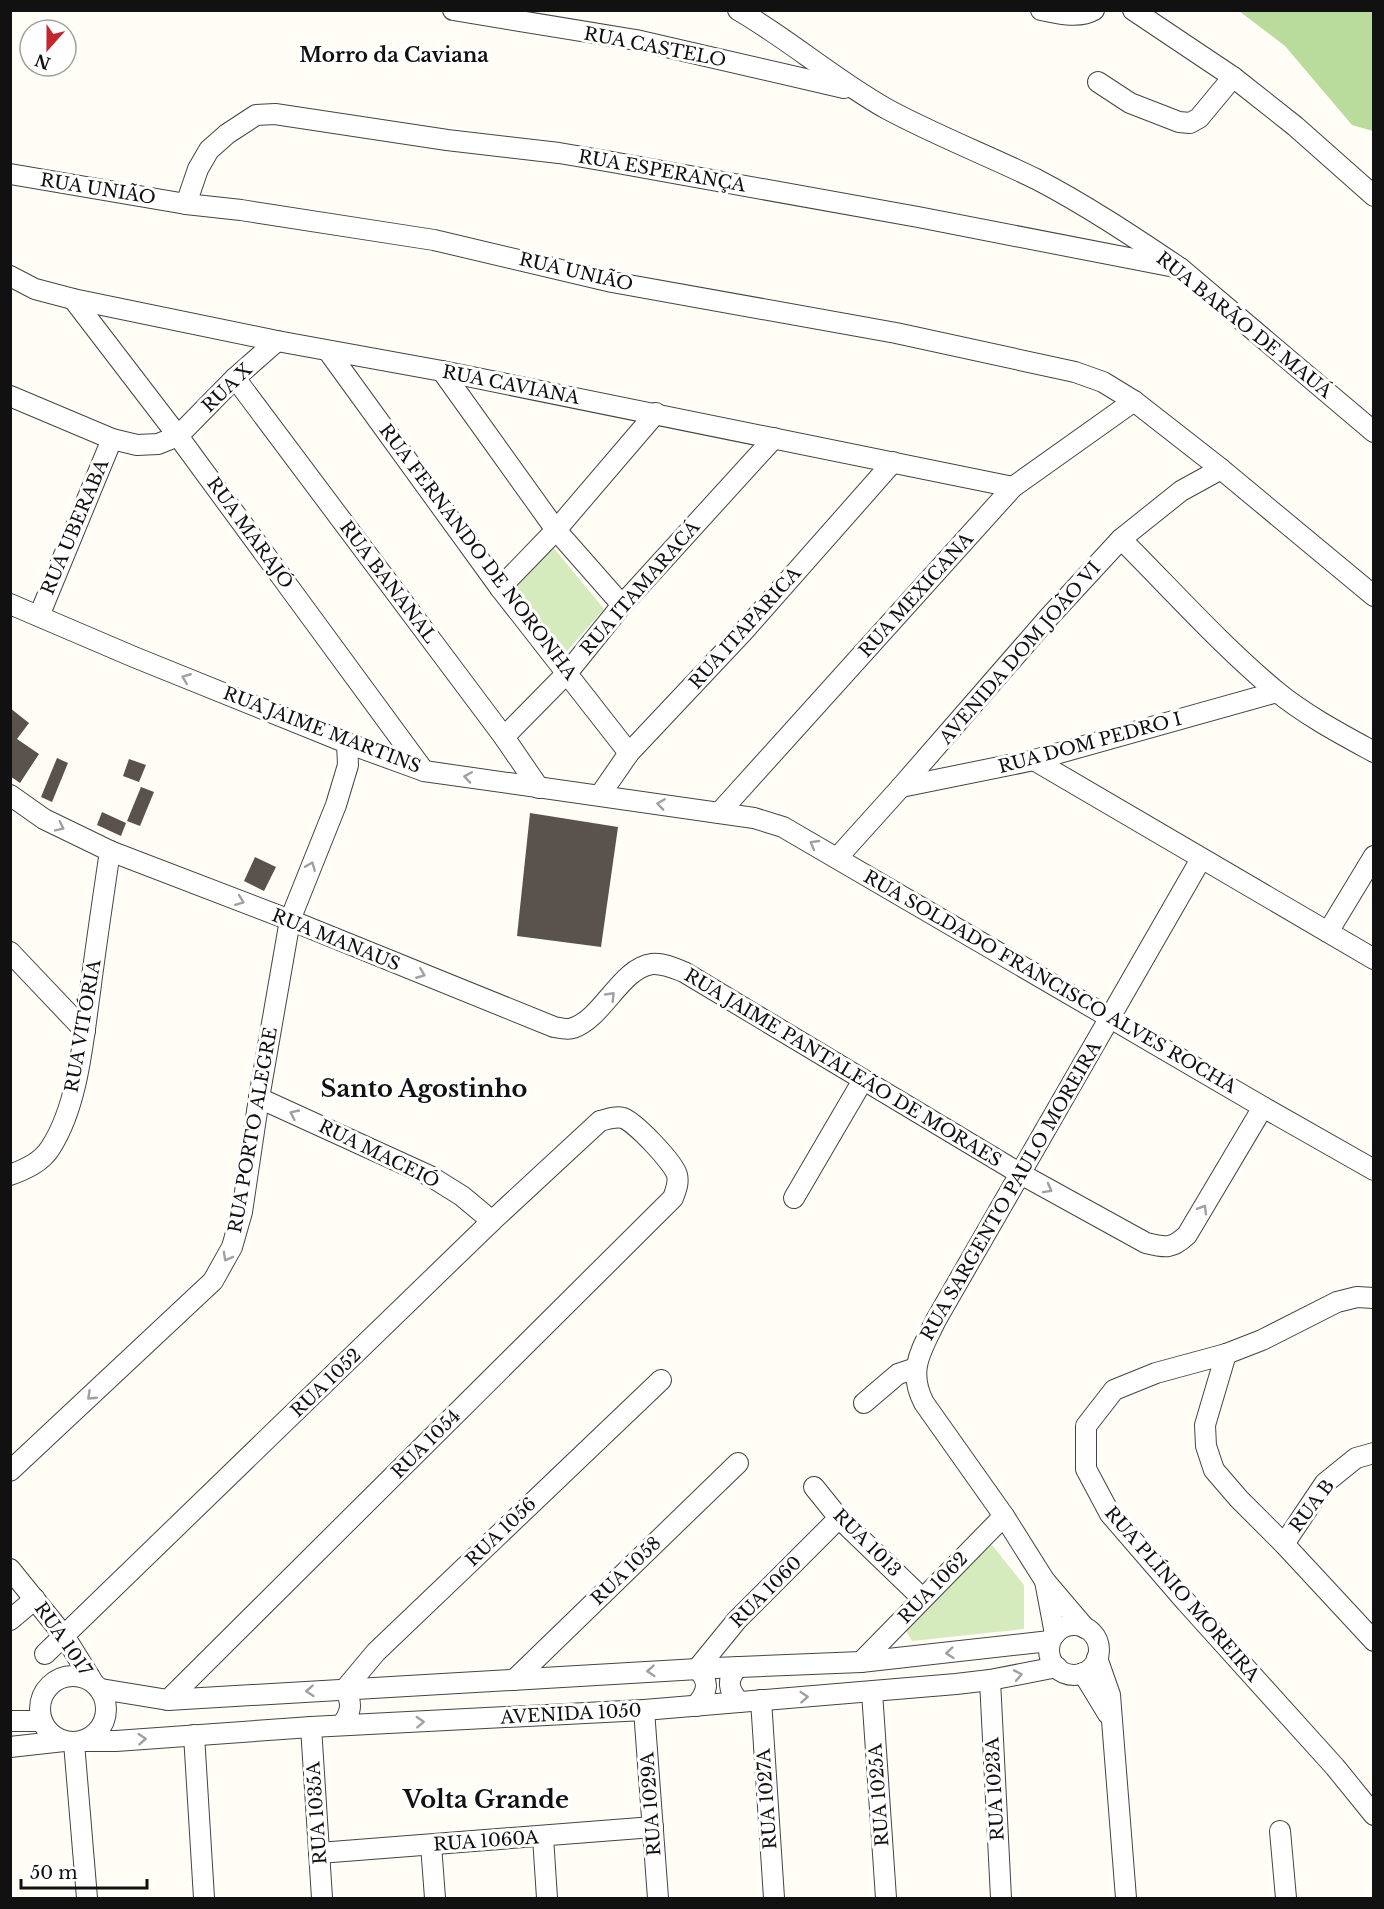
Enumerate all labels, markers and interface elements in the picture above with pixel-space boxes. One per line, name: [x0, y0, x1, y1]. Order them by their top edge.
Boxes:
north arrow: [18, 18, 78, 78]
street label: RUA CASTELO: [582, 22, 728, 72]
district label: Morro da Caviana: [299, 43, 489, 67]
text: N: [32, 50, 53, 74]
street label: RUA ESPERANÇA: [577, 145, 748, 197]
street label: RUA UNIÃO: [39, 167, 158, 209]
street label: RUA UNIÃO: [517, 246, 636, 296]
street label: RUA BARÃO DE MAUÁ: [1152, 246, 1338, 403]
street label: RUA X: [197, 359, 257, 417]
street label: RUA CAVIANA: [441, 361, 583, 409]
street label: RUA FERNANDO DE NORONHA: [375, 420, 582, 685]
street label: RUA UBERABA: [37, 455, 114, 598]
street label: RUA MARAJÓ: [202, 472, 299, 593]
street label: RUA ITAMARACÁ: [575, 515, 705, 660]
street label: RUA BANANAL: [335, 517, 441, 647]
street label: RUA MEXICANA: [854, 527, 978, 662]
street label: AVENIDA DOM JOÃO VI: [933, 556, 1105, 749]
street label: RUA ITAPARICA: [684, 562, 806, 693]
one-way arrow: [182, 673, 193, 685]
street label: RUA JAIME MARTINS: [220, 682, 424, 778]
street label: RUA DOM PEDRO I: [996, 708, 1184, 778]
one-way arrow: [464, 772, 473, 784]
one-way arrow: [657, 799, 666, 811]
one-way arrow: [53, 819, 64, 831]
one-way arrow: [810, 840, 820, 852]
one-way arrow: [304, 861, 317, 872]
street label: RUA SOLDADO FRANCISCO ALVES ROCHA: [860, 866, 1241, 1099]
one-way arrow: [233, 894, 244, 906]
street label: RUA MANAUS: [269, 904, 403, 976]
street label: RUA VITÓRIA: [60, 957, 106, 1094]
street label: RUA JAIME PANTALEÃO DE MORAES: [680, 963, 1007, 1172]
one-way arrow: [414, 967, 425, 979]
one-way arrow: [603, 992, 614, 1003]
street label: RUA PORTO ALEGRE: [224, 1025, 282, 1235]
street label: RUA SARGENTO PAULO MOREIRA: [916, 1037, 1106, 1344]
district label: Santo Agostinho: [321, 1074, 527, 1103]
one-way arrow: [290, 1109, 301, 1121]
street label: RUA MACEIÓ: [315, 1114, 443, 1193]
one-way arrow: [1041, 1182, 1052, 1193]
one-way arrow: [1195, 1205, 1207, 1215]
one-way arrow: [222, 1251, 234, 1261]
street label: RUA 1052: [286, 1344, 366, 1422]
one-way arrow: [87, 1389, 98, 1400]
street label: RUA 1054: [387, 1405, 465, 1483]
street label: RUA B: [1285, 1475, 1339, 1537]
street label: RUA 1056: [461, 1493, 541, 1571]
street label: RUA PLÍNIO MOREIRA: [1100, 1501, 1265, 1687]
street label: RUA 1013: [829, 1505, 905, 1581]
street label: RUA 1058: [586, 1532, 666, 1610]
street label: RUA 1062: [894, 1548, 972, 1628]
street label: RUA 1060: [726, 1552, 806, 1632]
street label: RUA 1017: [30, 1598, 97, 1681]
one-way arrow: [946, 1646, 955, 1659]
one-way arrow: [647, 1665, 656, 1678]
one-way arrow: [1013, 1669, 1023, 1682]
one-way arrow: [305, 1685, 314, 1698]
one-way arrow: [799, 1691, 808, 1704]
street label: AVENIDA 1050: [499, 1699, 642, 1729]
one-way arrow: [416, 1715, 425, 1728]
one-way arrow: [138, 1733, 147, 1746]
street label: RUA 1023A: [981, 1735, 1009, 1841]
street label: RUA 1025A: [864, 1742, 894, 1847]
street label: RUA 1027A: [752, 1747, 782, 1850]
street label: RUA 1029A: [636, 1750, 666, 1857]
street label: RUA 1035A: [302, 1760, 332, 1865]
district label: Volta Grande: [402, 1785, 569, 1814]
street label: RUA 1060A: [432, 1826, 541, 1856]
scale bar: [21, 1852, 147, 1890]
text: 50 m: [30, 1862, 78, 1884]

